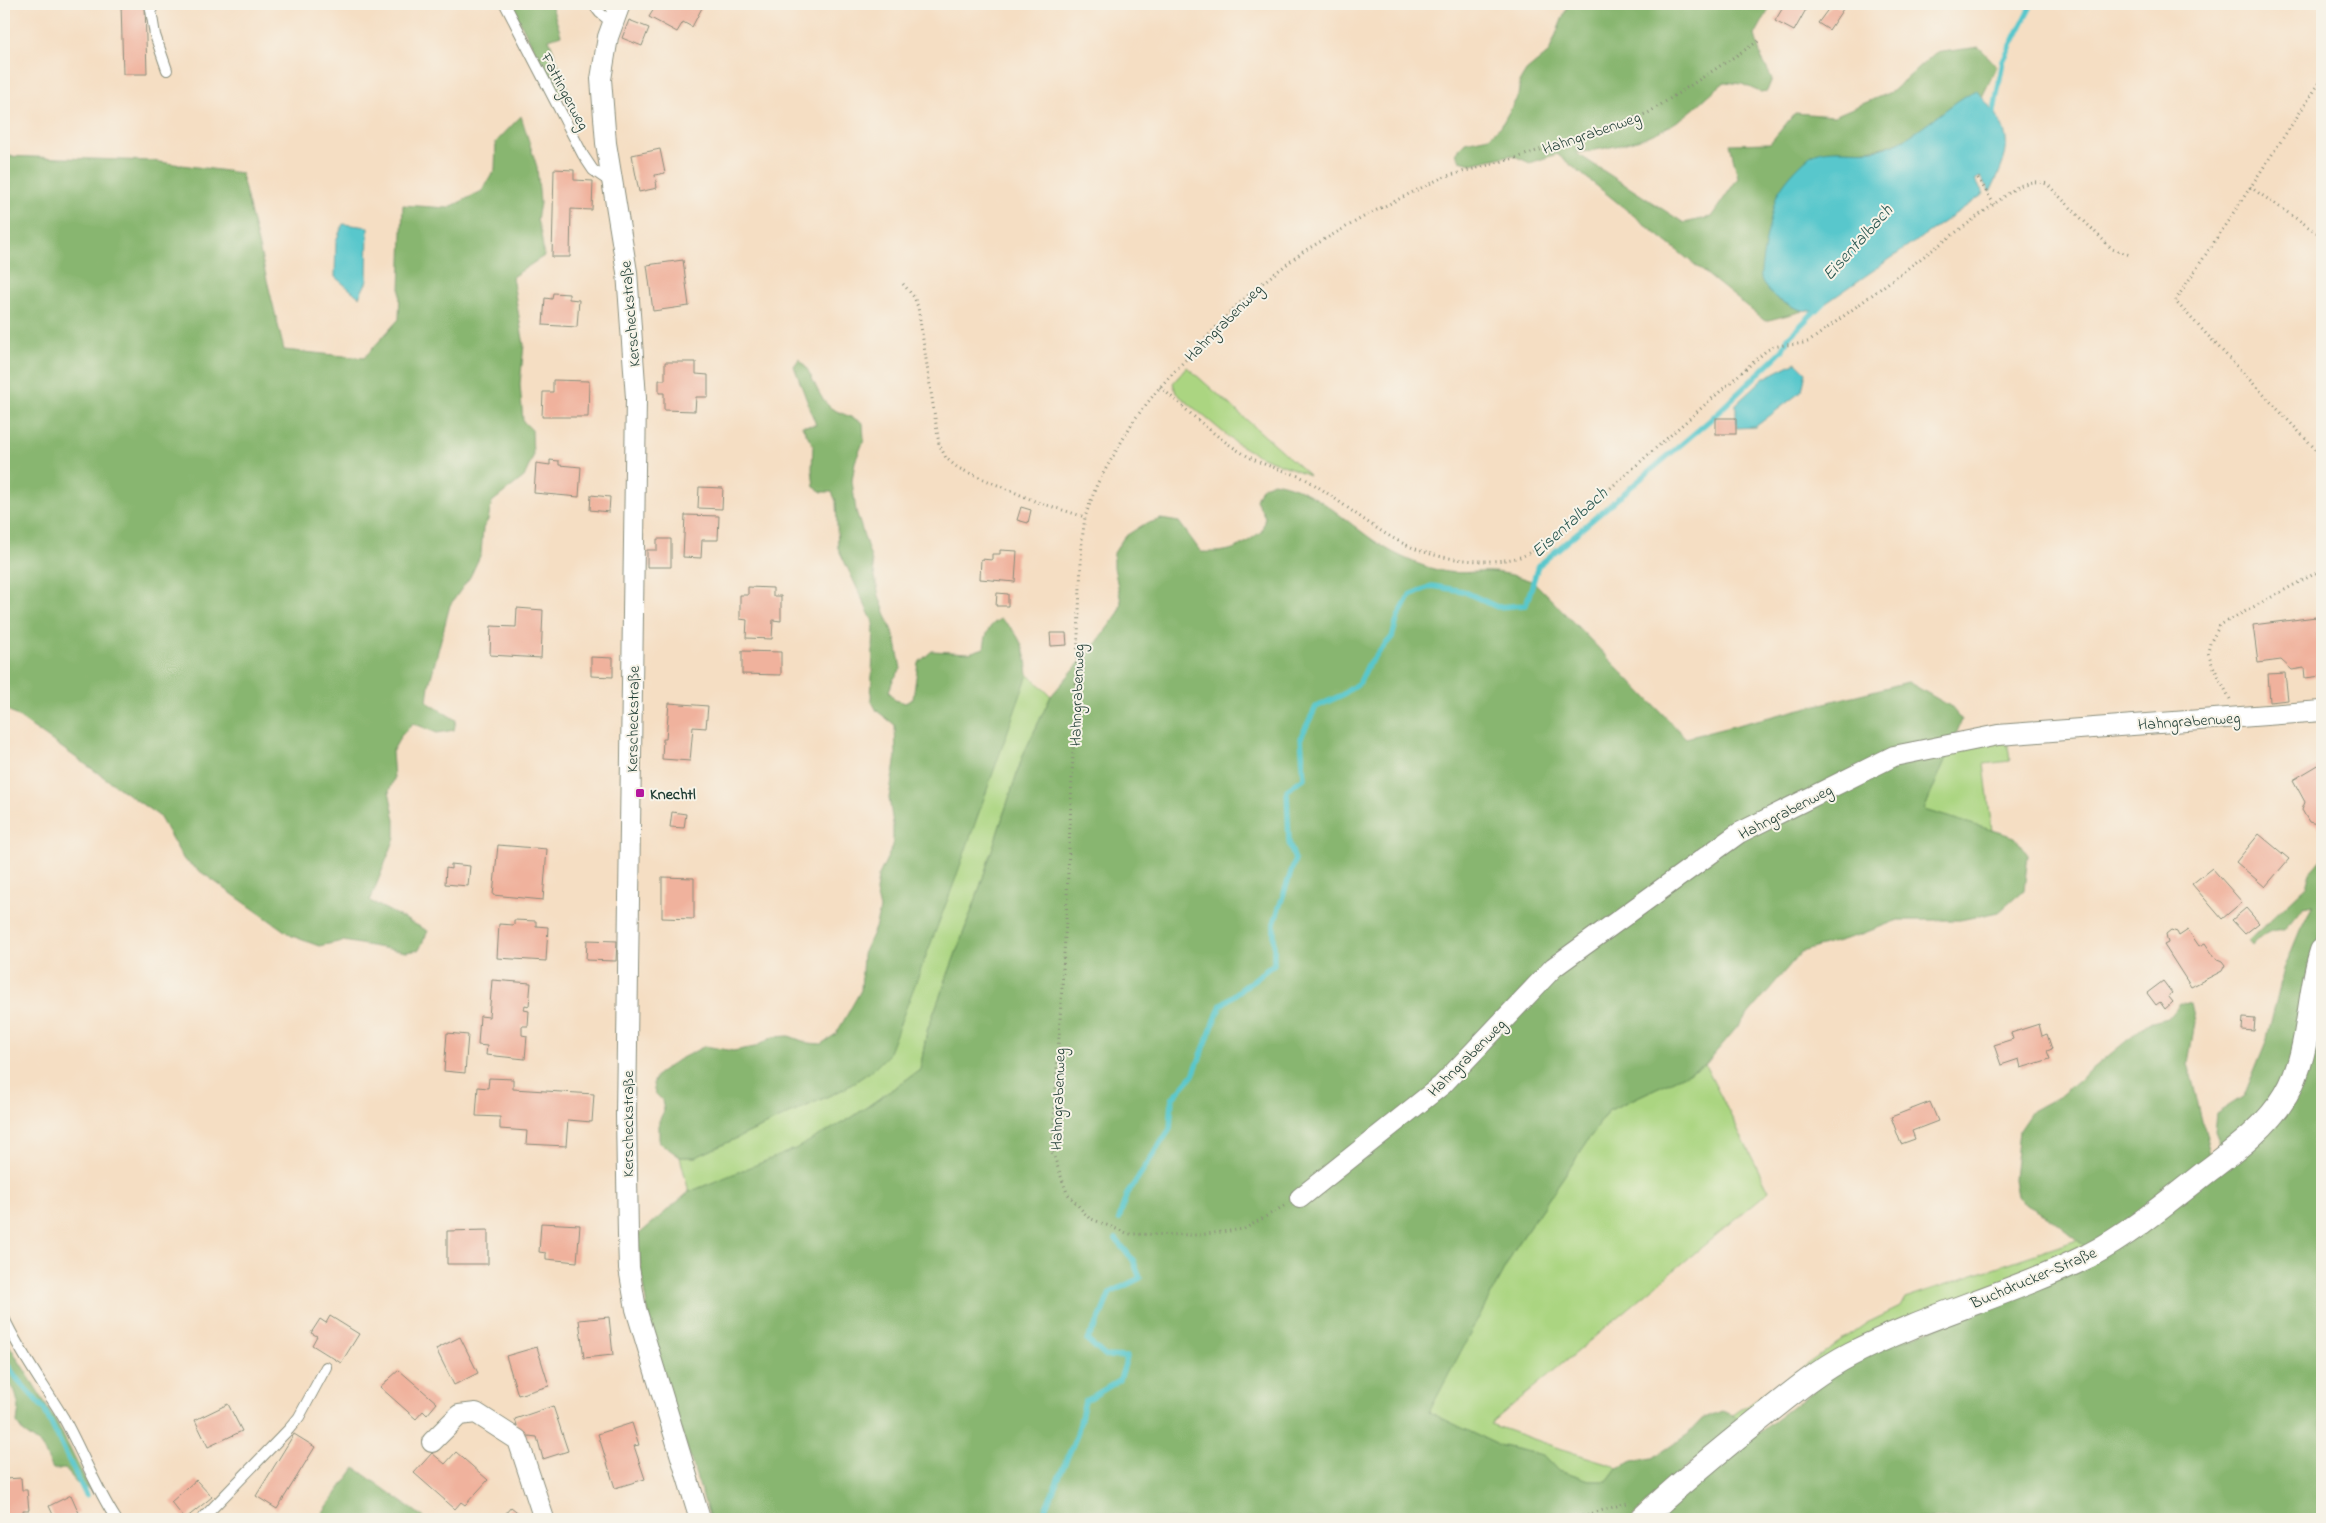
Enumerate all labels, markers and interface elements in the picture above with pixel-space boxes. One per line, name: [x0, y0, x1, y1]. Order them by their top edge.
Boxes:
street label: Fattingerweg: [533, 48, 595, 135]
street label: Hahngrabenweg: [1539, 106, 1644, 162]
water label: Eisentalbach: [1817, 199, 1900, 287]
street label: Kerscheckstraße: [614, 259, 648, 368]
street label: Hahngrabenweg: [1180, 279, 1269, 368]
water label: Eisentalbach: [1526, 482, 1615, 565]
street label: Hahngrabenweg: [1064, 643, 1092, 747]
street label: Kerscheckstraße: [621, 665, 647, 773]
street label: Hahngrabenweg: [2137, 706, 2241, 738]
street label: Hahngrabenweg: [1735, 779, 1837, 847]
place label: Knechtl: [650, 783, 696, 807]
marker: Knechtl: [634, 787, 646, 799]
street label: Hahngrabenweg: [1423, 1014, 1512, 1103]
street label: Hahngrabenweg: [1045, 1047, 1073, 1151]
street label: Kerscheckstraße: [617, 1070, 641, 1177]
street label: Buchdrucker-Straße: [1966, 1241, 2101, 1317]

